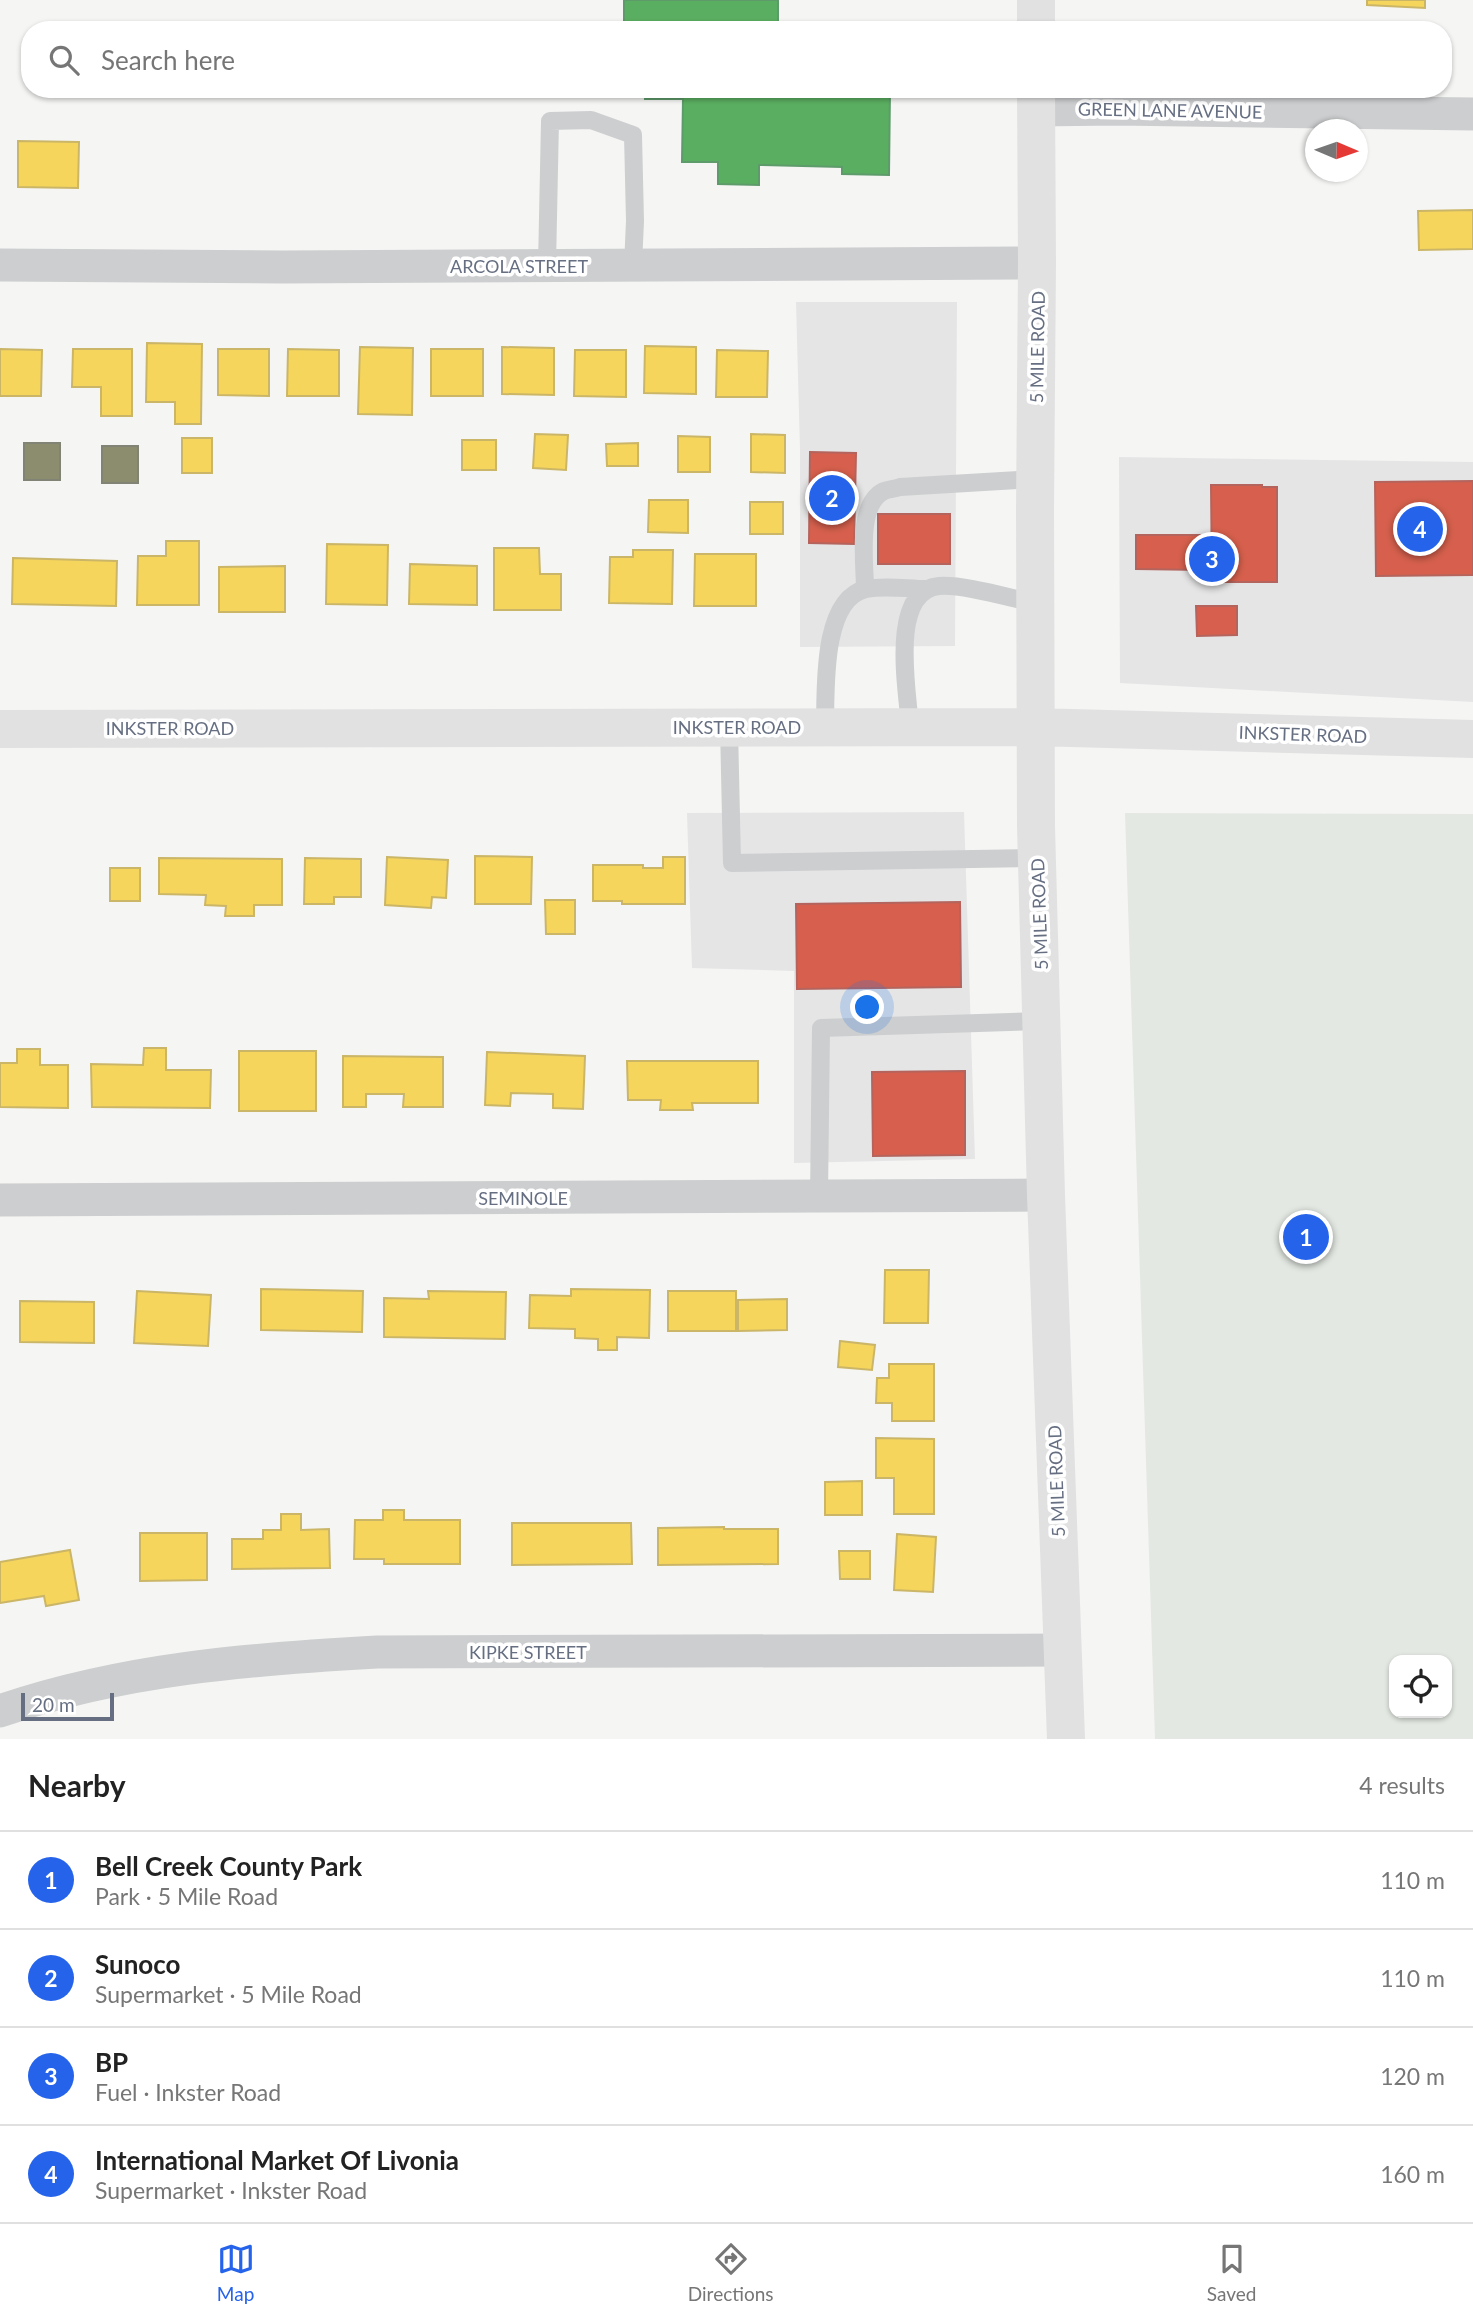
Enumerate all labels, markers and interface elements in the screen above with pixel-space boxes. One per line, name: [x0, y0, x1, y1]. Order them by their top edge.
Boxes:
search box: [21, 21, 1452, 98]
icon: search: [45, 41, 83, 79]
text: Search here: [101, 44, 235, 76]
street label: GREEN LANE AVENUE: [1078, 97, 1262, 123]
north arrow: [1305, 119, 1368, 182]
street label: ARCOLA STREET: [450, 255, 588, 277]
street label: 5 MILE ROAD: [1025, 291, 1049, 403]
pin: 2: [809, 472, 855, 524]
pin: 4: [1397, 503, 1443, 555]
pin: 3: [1189, 533, 1235, 585]
street label: INKSTER ROAD: [673, 716, 801, 738]
street label: INKSTER ROAD: [106, 717, 234, 739]
street label: INKSTER ROAD: [1238, 721, 1368, 747]
street label: 5 MILE ROAD: [1026, 858, 1052, 970]
your location: [850, 990, 884, 1024]
street label: SEMINOLE: [478, 1187, 568, 1209]
pin: 1: [1283, 1211, 1329, 1263]
street label: 5 MILE ROAD: [1043, 1425, 1069, 1537]
street label: KIPKE STREET: [469, 1641, 587, 1663]
map controls: [1389, 1655, 1452, 1718]
button: locate: [1389, 1655, 1452, 1718]
scale bar: [21, 1690, 114, 1722]
text: 20 m: [32, 1693, 75, 1716]
text: Nearby: [28, 1767, 126, 1803]
text: 4 results: [1359, 1771, 1445, 1799]
text: Bell Creek County Park: [95, 1850, 362, 1882]
text: 1: [44, 1866, 58, 1894]
text: 110 m: [1380, 1866, 1445, 1894]
text: Park · 5 Mile Road: [95, 1882, 278, 1910]
text: Sunoco: [95, 1948, 181, 1980]
text: 2: [44, 1964, 58, 1992]
text: 110 m: [1380, 1964, 1445, 1992]
text: Supermarket · 5 Mile Road: [95, 1980, 362, 2008]
text: BP: [95, 2046, 128, 2078]
text: 3: [44, 2062, 58, 2090]
text: 120 m: [1380, 2062, 1445, 2090]
text: Fuel · Inkster Road: [95, 2078, 281, 2106]
text: International Market Of Livonia: [95, 2144, 459, 2176]
text: 4: [44, 2160, 58, 2188]
text: 160 m: [1380, 2160, 1445, 2188]
text: Supermarket · Inkster Road: [95, 2176, 367, 2204]
tab: Map: [217, 2240, 255, 2305]
tab: Directions: [688, 2240, 774, 2305]
tab: Saved: [1207, 2240, 1256, 2305]

